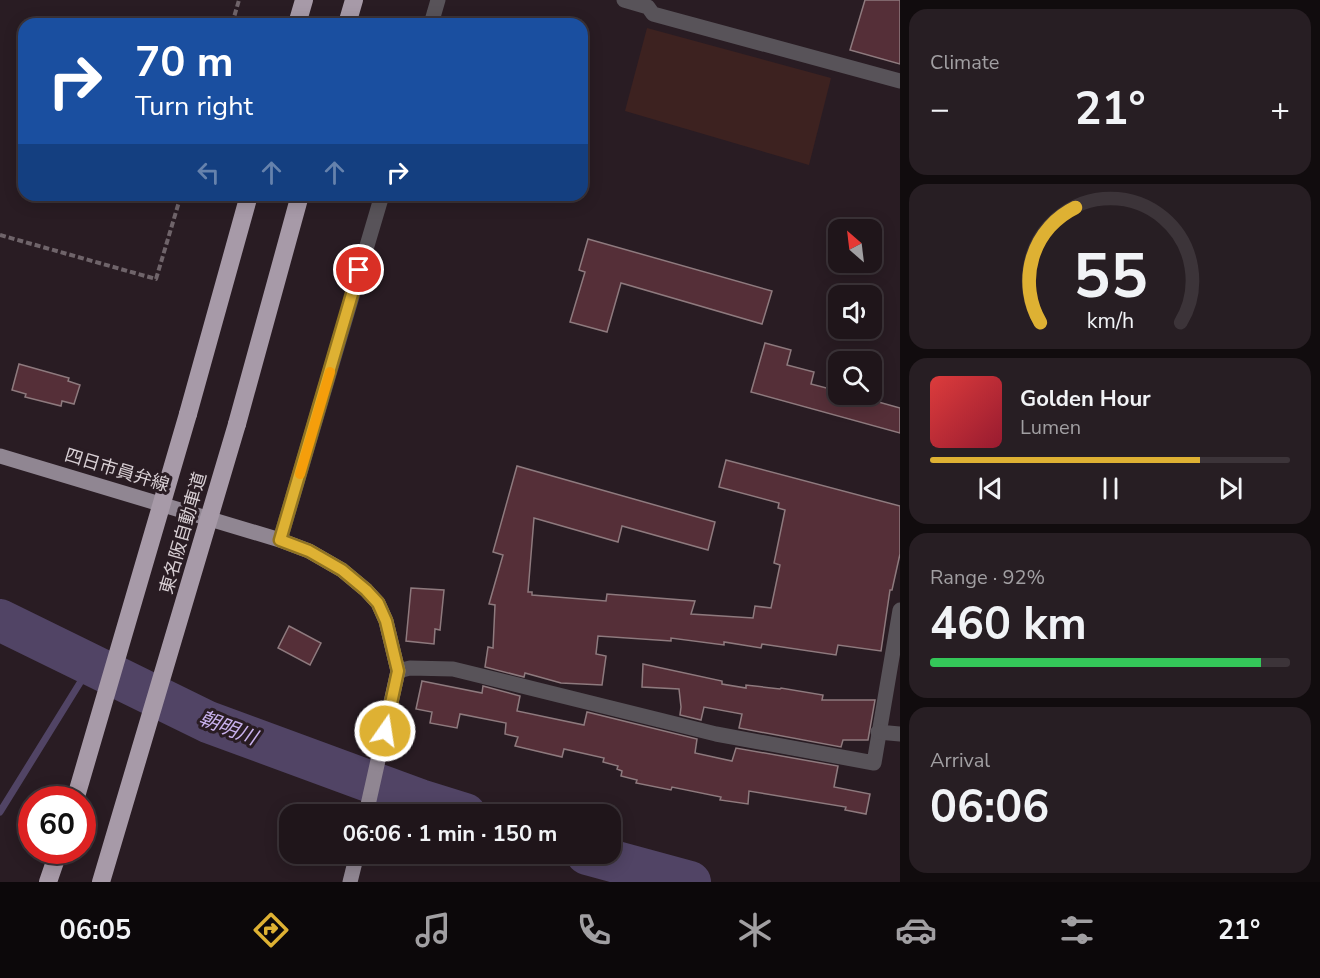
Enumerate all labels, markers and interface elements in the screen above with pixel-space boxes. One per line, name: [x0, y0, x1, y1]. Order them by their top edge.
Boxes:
text: 70 m: [135, 34, 234, 91]
icon: right: [36, 42, 114, 120]
text: Climate: [930, 49, 999, 76]
text: 21°: [1074, 79, 1146, 140]
text: −: [930, 87, 950, 132]
text: +: [1270, 87, 1290, 132]
text: Turn right: [135, 88, 253, 125]
icon: left: [192, 156, 225, 189]
icon: ahead: [255, 156, 288, 189]
icon: ahead: [318, 156, 351, 189]
icon: right: [381, 156, 414, 189]
north arrow: [828, 219, 882, 273]
map controls: [828, 219, 882, 405]
text: 55: [1073, 235, 1147, 320]
pin: [333, 244, 384, 295]
icon: arrive: [342, 253, 375, 286]
button: sound: [828, 285, 882, 339]
text: km/h: [1086, 307, 1134, 337]
button: search: [828, 351, 882, 405]
text: Golden Hour: [1020, 384, 1151, 414]
text: Lumen: [1020, 414, 1081, 441]
street label: 四日市員弁線: [62, 443, 172, 497]
street label: 東名阪自動車道: [154, 469, 212, 597]
icon: previous: [974, 472, 1007, 505]
icon: pause: [1094, 472, 1127, 505]
icon: next: [1214, 472, 1247, 505]
text: Range · 92%: [930, 564, 1045, 591]
text: 460 km: [930, 594, 1087, 655]
position arrow: [353, 699, 417, 763]
water label: 朝明川: [195, 705, 263, 752]
text: Arrival: [930, 747, 990, 774]
text: 06:06: [930, 777, 1049, 838]
speed limit sign: 60: [18, 786, 96, 864]
text: 06:06 · 1 min · 150 m: [343, 819, 557, 849]
icon: directions: [250, 909, 292, 951]
icon: music: [412, 909, 454, 951]
icon: phone: [573, 909, 615, 951]
icon: climate: [734, 909, 776, 951]
icon: car: [895, 909, 937, 951]
icon: filters: [1056, 909, 1098, 951]
text: 06:05: [60, 912, 131, 949]
text: 21°: [1218, 912, 1260, 949]

